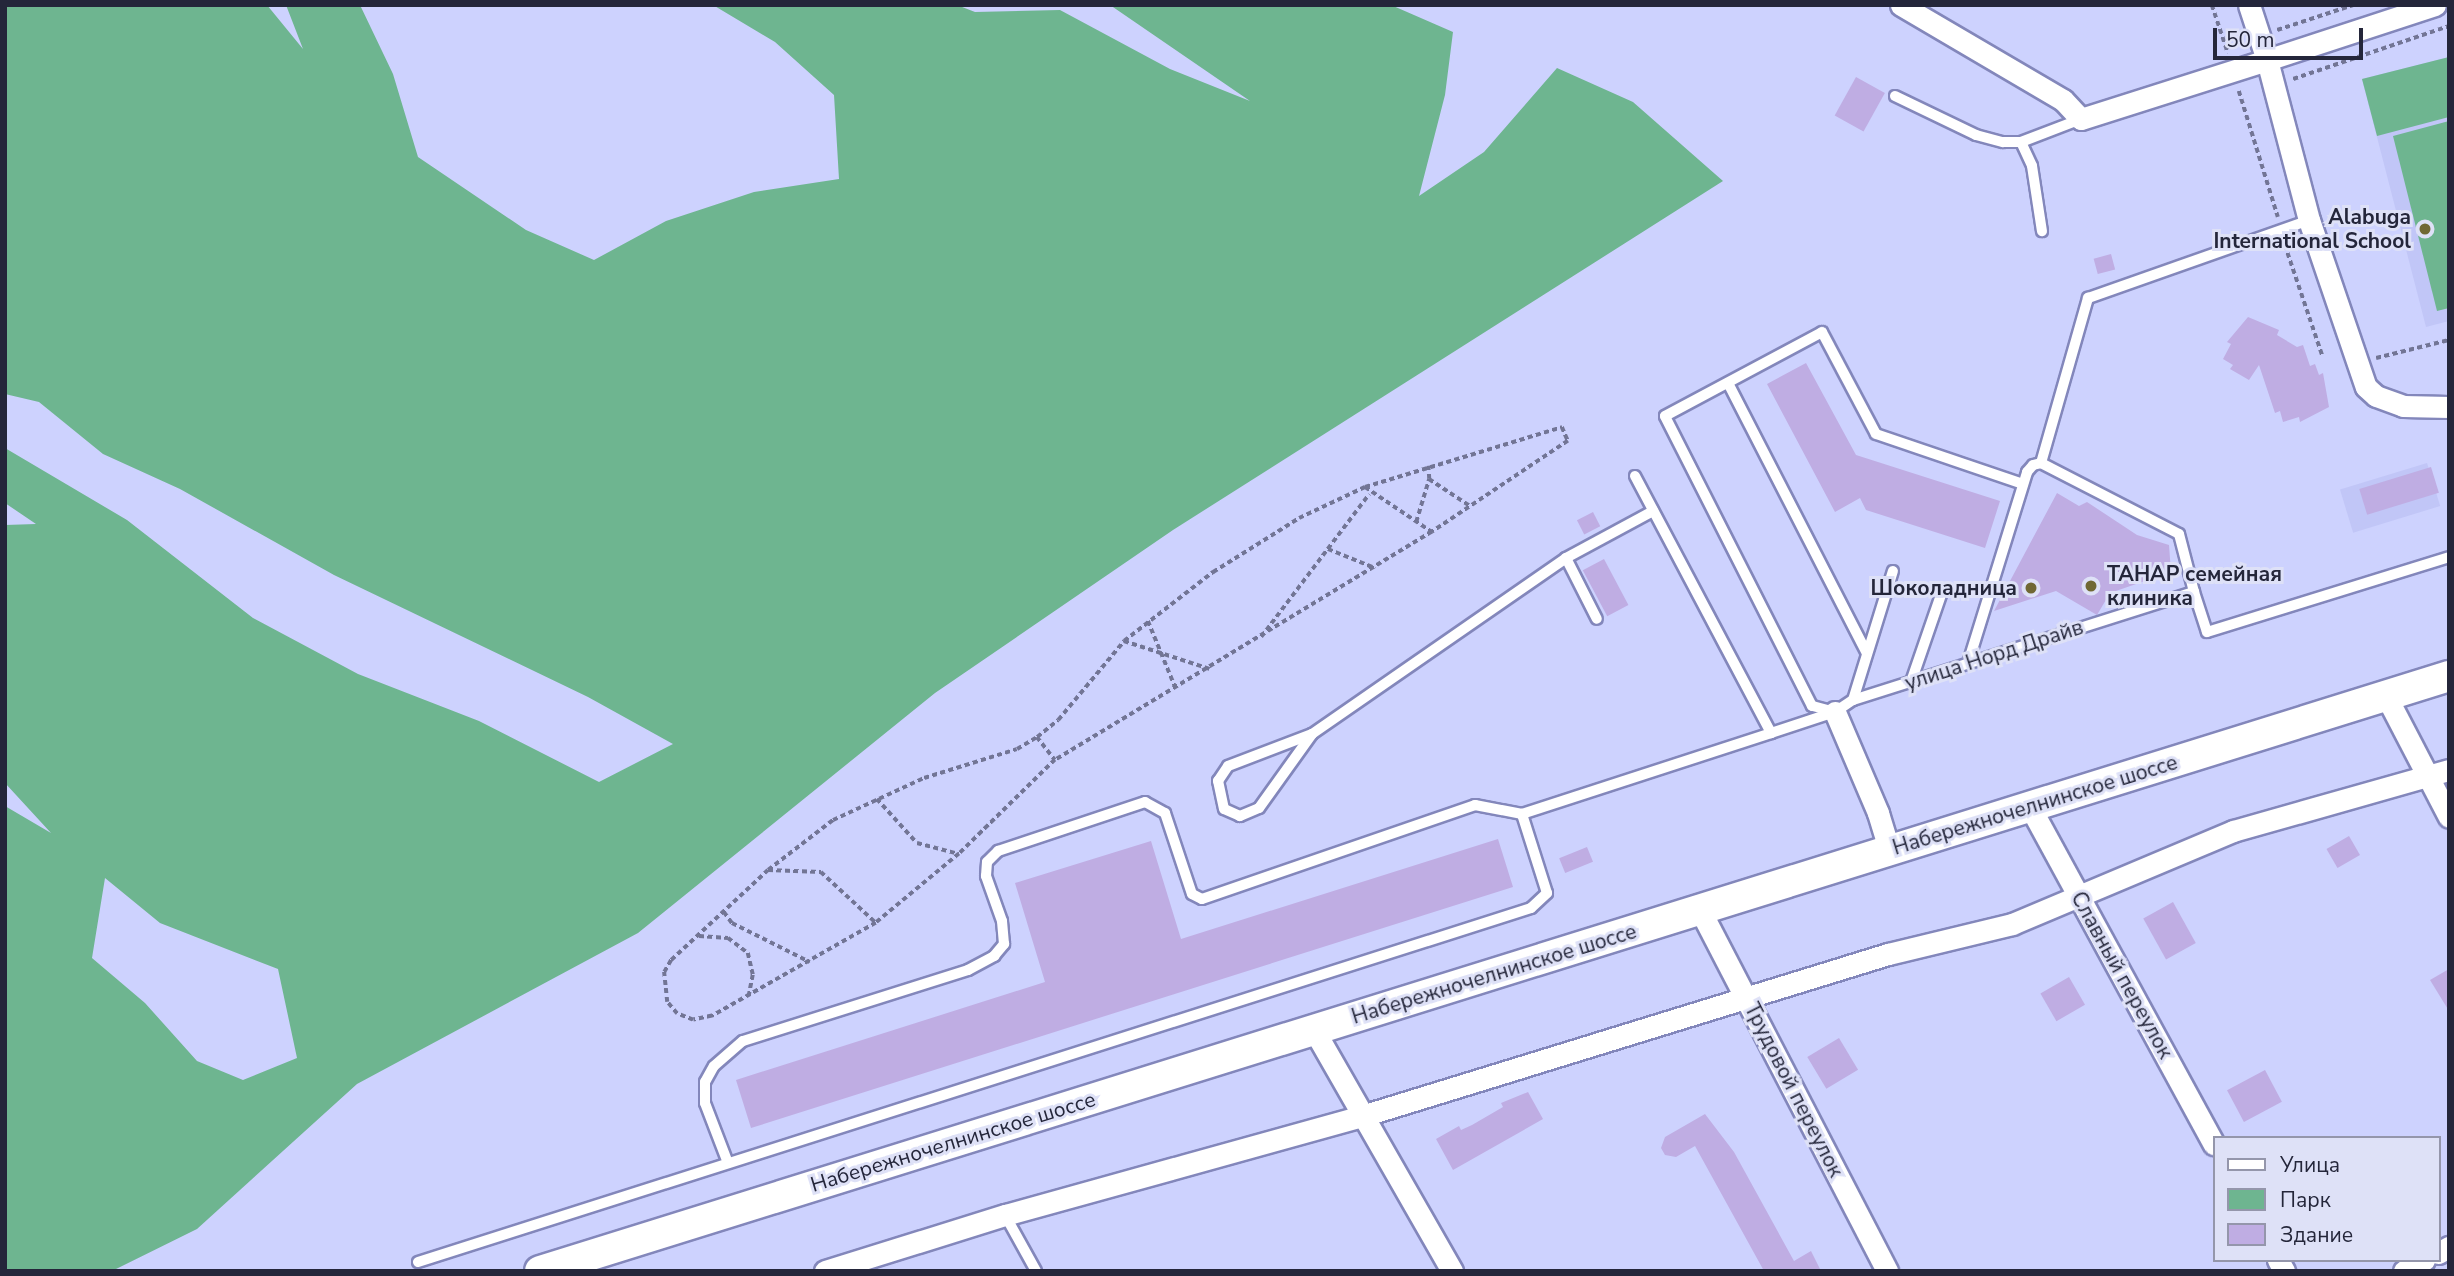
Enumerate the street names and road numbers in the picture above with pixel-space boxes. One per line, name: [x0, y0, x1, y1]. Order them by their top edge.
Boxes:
street label: улица Норд Драйв: [1902, 614, 2086, 696]
street label: Набережночелнинское шоссе: [1889, 750, 2181, 860]
street label: Славный переулок: [2066, 887, 2178, 1063]
street label: Набережночелнинское шоссе: [1348, 919, 1640, 1029]
street label: Трудовой переулок: [1739, 999, 1849, 1181]
street label: Набережночелнинское шоссе: [807, 1087, 1099, 1197]

